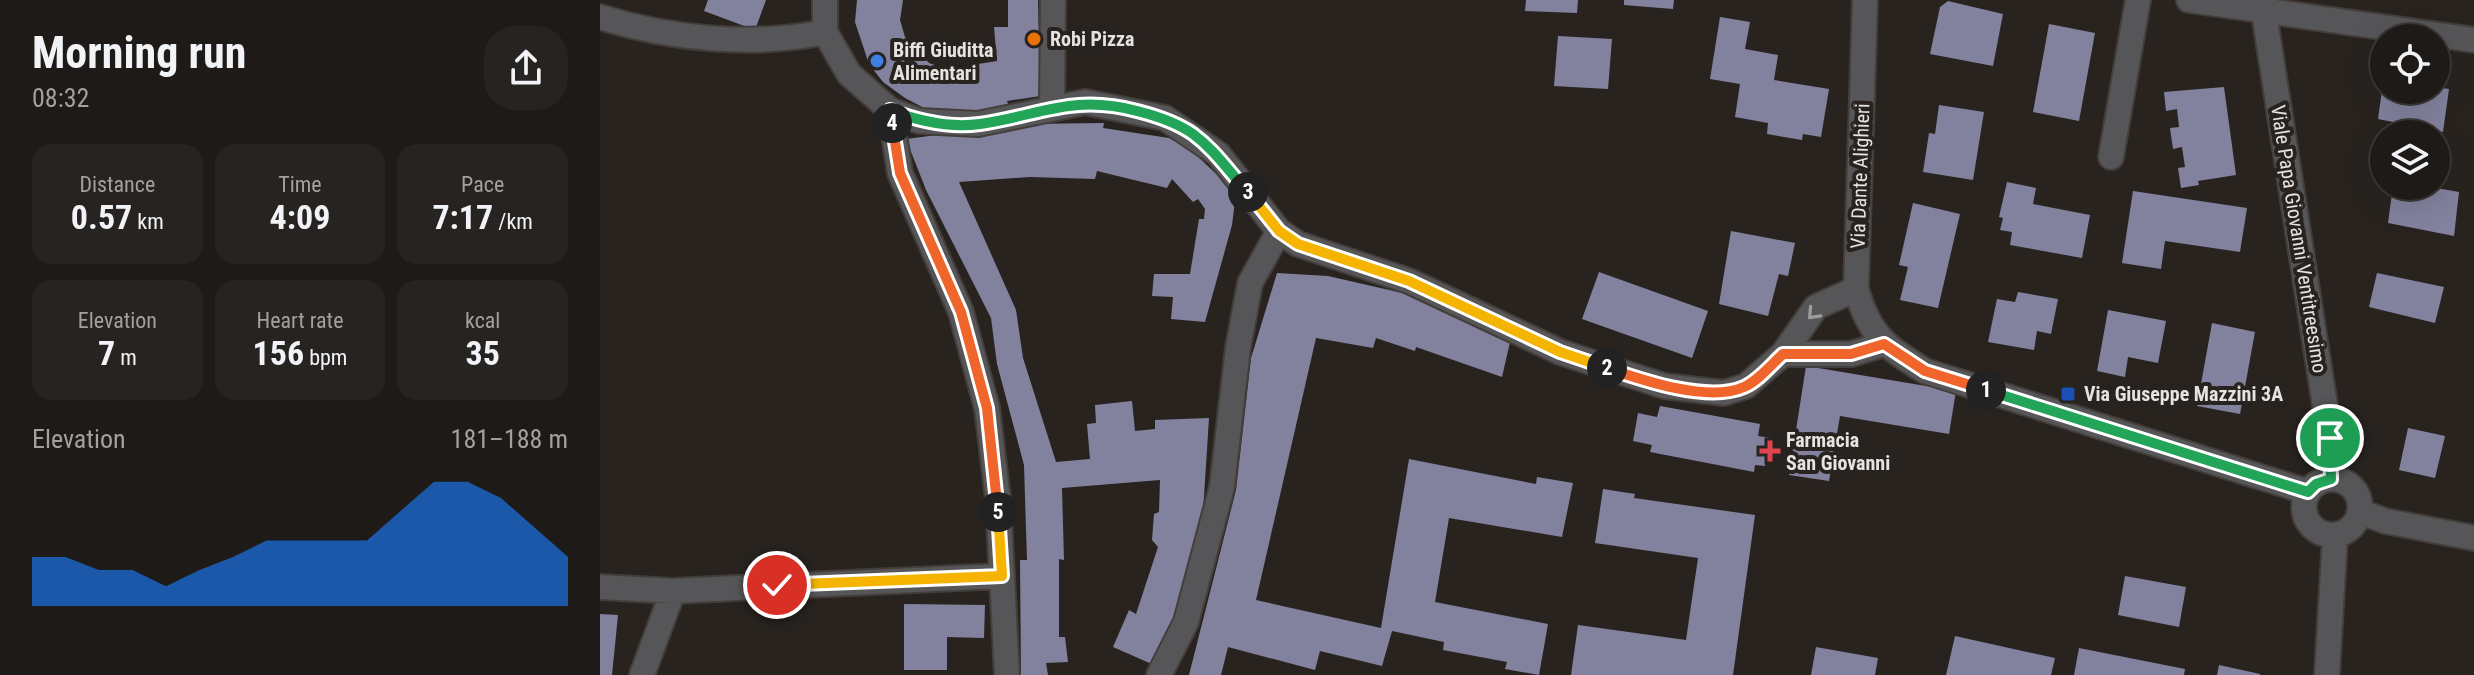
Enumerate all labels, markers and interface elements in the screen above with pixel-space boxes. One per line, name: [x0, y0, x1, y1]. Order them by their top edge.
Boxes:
map controls: [2370, 24, 2450, 200]
button: locate: [2370, 24, 2450, 104]
button: share: [484, 26, 568, 110]
text: Morning run: [32, 27, 246, 79]
place label: Robi Pizza: [1050, 27, 1134, 51]
marker: Robi Pizza: [1025, 30, 1043, 48]
place label: Biffi Giuditta Alimentari: [893, 38, 994, 85]
marker: Biffi Giuditta Alimentari: [868, 52, 886, 70]
text: 08:32: [32, 83, 89, 113]
pin: 4: [872, 103, 912, 143]
street label: Via Dante Alighieri: [1845, 103, 1875, 249]
street label: Viale Papa Giovanni Ventitreesimo: [2266, 103, 2332, 375]
text: 4: [886, 110, 898, 135]
button: layers: [2370, 120, 2450, 200]
text: Distance: [79, 172, 155, 197]
text: Time: [278, 172, 322, 197]
text: Pace: [461, 172, 504, 197]
pin: 3: [1228, 172, 1268, 212]
text: 3: [1242, 179, 1254, 204]
text: 0.57: [71, 197, 132, 237]
text: 4:09: [270, 197, 330, 237]
text: 7:17: [432, 197, 493, 237]
text: km: [132, 209, 164, 234]
text: /km: [493, 209, 533, 234]
one-way arrow: [1808, 305, 1822, 319]
text: Elevation: [78, 308, 157, 333]
text: Heart rate: [257, 308, 343, 333]
text: kcal: [465, 308, 500, 333]
text: 7: [98, 333, 115, 373]
text: 156: [253, 333, 304, 373]
text: 35: [465, 333, 500, 373]
text: m: [115, 345, 137, 370]
text: bpm: [304, 345, 347, 370]
pin: 2: [1587, 348, 1627, 388]
text: 2: [1601, 355, 1613, 380]
pin: 1: [1966, 370, 2006, 410]
text: 1: [1980, 377, 1992, 402]
place label: Via Giuseppe Mazzini 3A: [2084, 382, 2283, 406]
marker: Via Giuseppe Mazzini 3A: [2059, 385, 2077, 403]
pin: [2296, 404, 2364, 472]
icon: arrive: [2308, 416, 2352, 460]
text: Elevation: [32, 424, 126, 454]
text: 181–188 m: [451, 424, 568, 454]
place label: Farmacia San Giovanni: [1786, 428, 1890, 475]
marker: Farmacia San Giovanni: [1761, 442, 1779, 460]
pin: 5: [978, 492, 1018, 532]
text: 5: [992, 499, 1004, 524]
pin: [743, 551, 811, 619]
icon: check: [755, 563, 799, 607]

